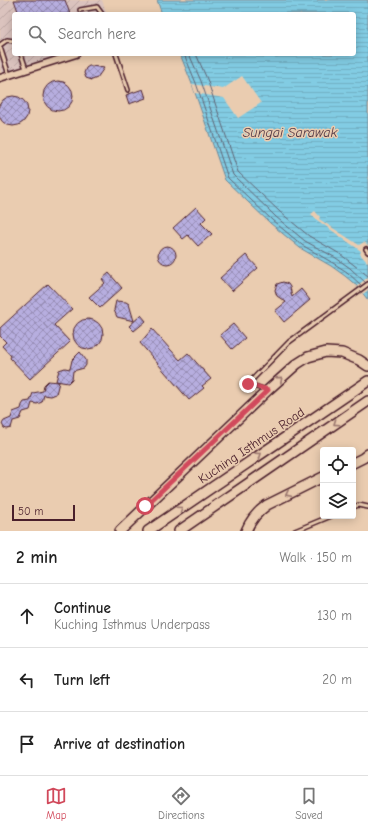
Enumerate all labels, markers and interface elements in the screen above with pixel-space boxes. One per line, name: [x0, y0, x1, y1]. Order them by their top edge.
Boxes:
search box: [12, 12, 356, 56]
icon: search: [26, 23, 48, 45]
text: Search here: [58, 25, 136, 43]
water label: Sungai Sarawak: [243, 124, 337, 141]
route end: [239, 375, 257, 393]
one-way arrow: [276, 377, 283, 384]
street label: Kuching Isthmus Road: [195, 404, 307, 487]
one-way arrow: [333, 418, 340, 426]
map controls: [320, 447, 356, 519]
button: locate: [320, 447, 356, 483]
one-way arrow: [255, 452, 262, 460]
button: layers: [320, 483, 356, 519]
one-way arrow: [285, 489, 292, 497]
route start: [136, 497, 154, 515]
scale bar: [12, 503, 75, 522]
text: 50 m: [18, 505, 43, 518]
one-way arrow: [176, 507, 183, 514]
text: 2 min: [16, 548, 57, 567]
text: Walk · 150 m: [280, 550, 352, 565]
text: Continue: [54, 599, 111, 617]
icon: ahead: [16, 605, 38, 627]
text: 130 m: [317, 608, 352, 623]
text: Kuching Isthmus Underpass: [54, 617, 210, 632]
icon: left: [16, 669, 38, 691]
text: Turn left: [54, 671, 110, 689]
text: 20 m: [322, 672, 352, 687]
icon: arrive: [16, 733, 38, 755]
text: Arrive at destination: [54, 735, 185, 753]
tab: Map: [45, 785, 67, 822]
tab: Directions: [158, 785, 205, 822]
tab: Saved: [295, 785, 323, 822]

